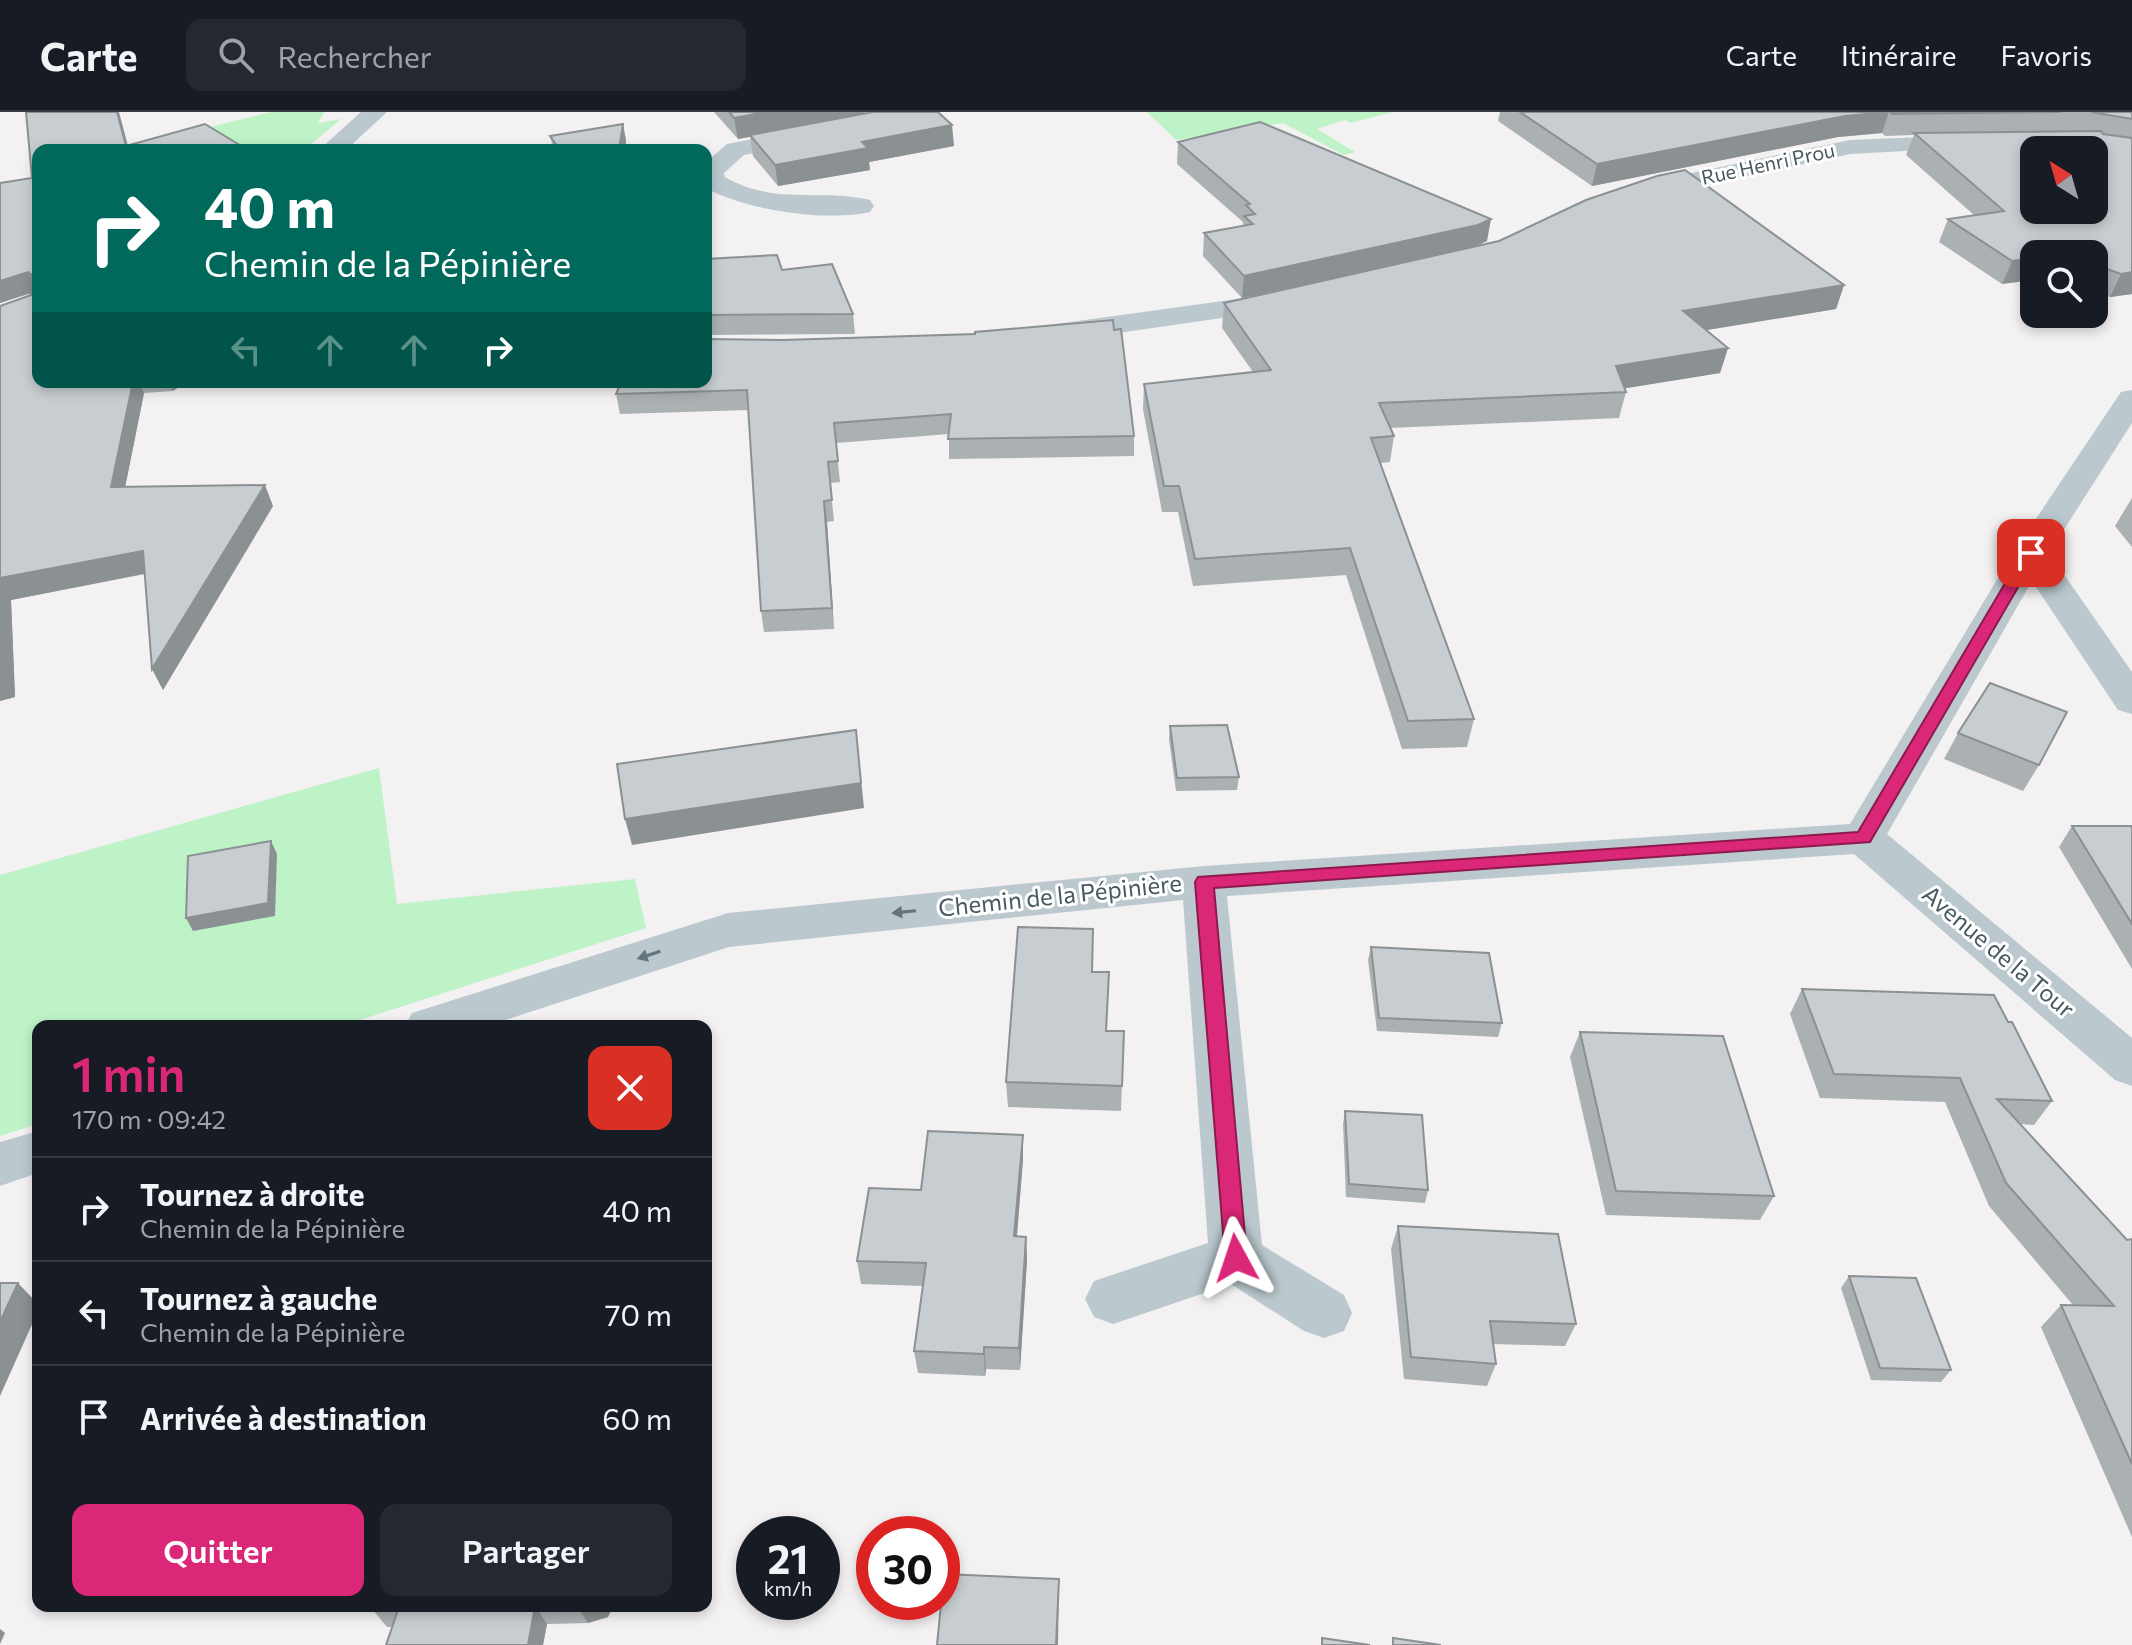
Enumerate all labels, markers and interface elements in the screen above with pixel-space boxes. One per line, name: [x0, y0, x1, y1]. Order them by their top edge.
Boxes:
search box: [186, 19, 746, 91]
text: Carte: [40, 32, 138, 79]
icon: search: [214, 33, 258, 77]
text: Rechercher: [278, 37, 432, 74]
text: Carte: [1726, 38, 1797, 72]
text: Itinéraire: [1841, 38, 1956, 72]
text: Favoris: [2000, 38, 2092, 72]
north arrow: [2020, 136, 2108, 224]
map controls: [2020, 136, 2108, 328]
street label: Rue Henri Prou: [1699, 137, 1837, 189]
text: 40 m: [204, 171, 335, 240]
icon: right: [72, 176, 176, 280]
text: Chemin de la Pépinière: [204, 240, 571, 284]
button: search: [2020, 240, 2108, 328]
icon: left: [224, 328, 268, 372]
icon: ahead: [308, 328, 352, 372]
icon: ahead: [392, 328, 436, 372]
icon: right: [476, 328, 520, 372]
pin: [1997, 519, 2065, 587]
icon: arrive: [2009, 531, 2053, 575]
street label: Chemin de la Pépinière: [937, 867, 1183, 922]
street label: Avenue de la Tour: [1917, 879, 2081, 1023]
one-way arrow: [891, 906, 916, 919]
one-way arrow: [637, 950, 661, 962]
text: 1 min: [72, 1043, 185, 1102]
button: close: [588, 1046, 672, 1130]
text: 170 m · 09:42: [72, 1103, 226, 1134]
text: Tournez à droite: [140, 1175, 364, 1212]
icon: right: [72, 1187, 116, 1231]
text: 40 m: [603, 1191, 672, 1228]
text: Chemin de la Pépinière: [140, 1212, 405, 1243]
position arrow: [1194, 1216, 1278, 1300]
text: Tournez à gauche: [140, 1279, 377, 1316]
icon: left: [72, 1291, 116, 1335]
text: 70 m: [605, 1295, 672, 1332]
text: Chemin de la Pépinière: [140, 1316, 405, 1347]
icon: arrive: [72, 1395, 116, 1439]
text: Arrivée à destination: [140, 1399, 427, 1436]
text: 60 m: [602, 1399, 672, 1436]
button: Quitter: [72, 1504, 364, 1596]
button: Partager: [380, 1504, 672, 1596]
speed limit sign: 30: [856, 1516, 960, 1620]
text: 21: [768, 1533, 808, 1582]
text: km/h: [764, 1576, 812, 1600]

